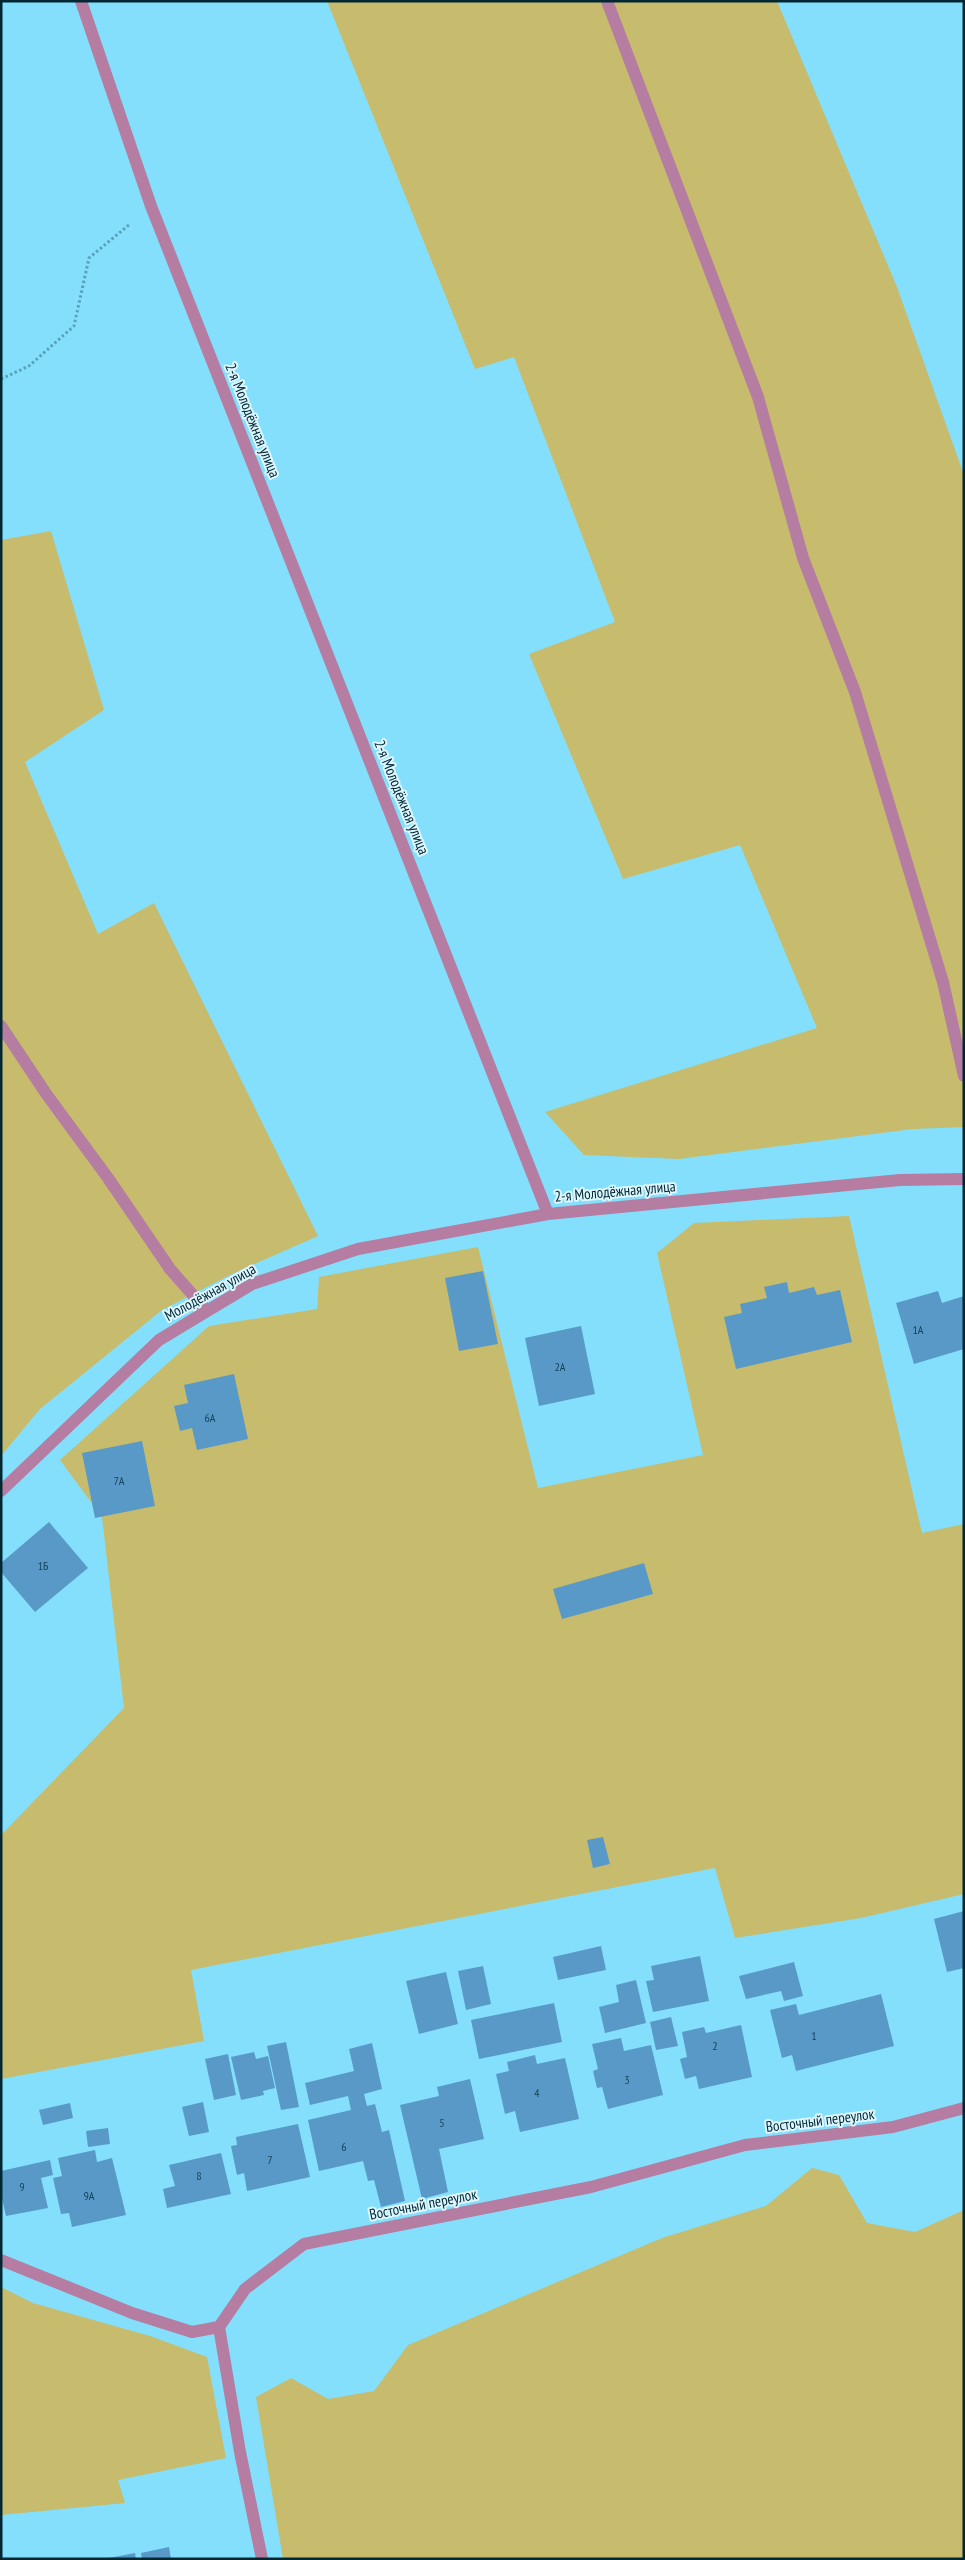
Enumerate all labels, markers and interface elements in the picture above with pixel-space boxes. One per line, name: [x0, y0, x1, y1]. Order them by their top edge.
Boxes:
street label: 2-я Молодёжная улица: [221, 360, 285, 480]
street label: 2-я Молодёжная улица: [370, 737, 434, 857]
street label: 2-я Молодёжная улица: [554, 1176, 676, 1206]
street label: Молодёжная улица: [161, 1259, 259, 1325]
house number: 1А: [912, 1322, 924, 1337]
house number: 2А: [554, 1359, 566, 1374]
house number: 6А: [204, 1410, 216, 1425]
house number: 7А: [113, 1473, 125, 1488]
house number: 1Б: [38, 1558, 48, 1573]
house number: 1: [811, 2028, 817, 2043]
house number: 2: [712, 2038, 718, 2053]
house number: 3: [624, 2072, 630, 2087]
house number: 4: [534, 2085, 540, 2100]
street label: Восточный переулок: [765, 2104, 875, 2136]
house number: 5: [439, 2115, 445, 2130]
house number: 6: [341, 2139, 347, 2154]
house number: 7: [267, 2152, 273, 2167]
house number: 8: [196, 2168, 202, 2183]
house number: 9: [19, 2179, 25, 2194]
street label: Восточный переулок: [368, 2184, 479, 2224]
house number: 9А: [83, 2188, 95, 2203]

